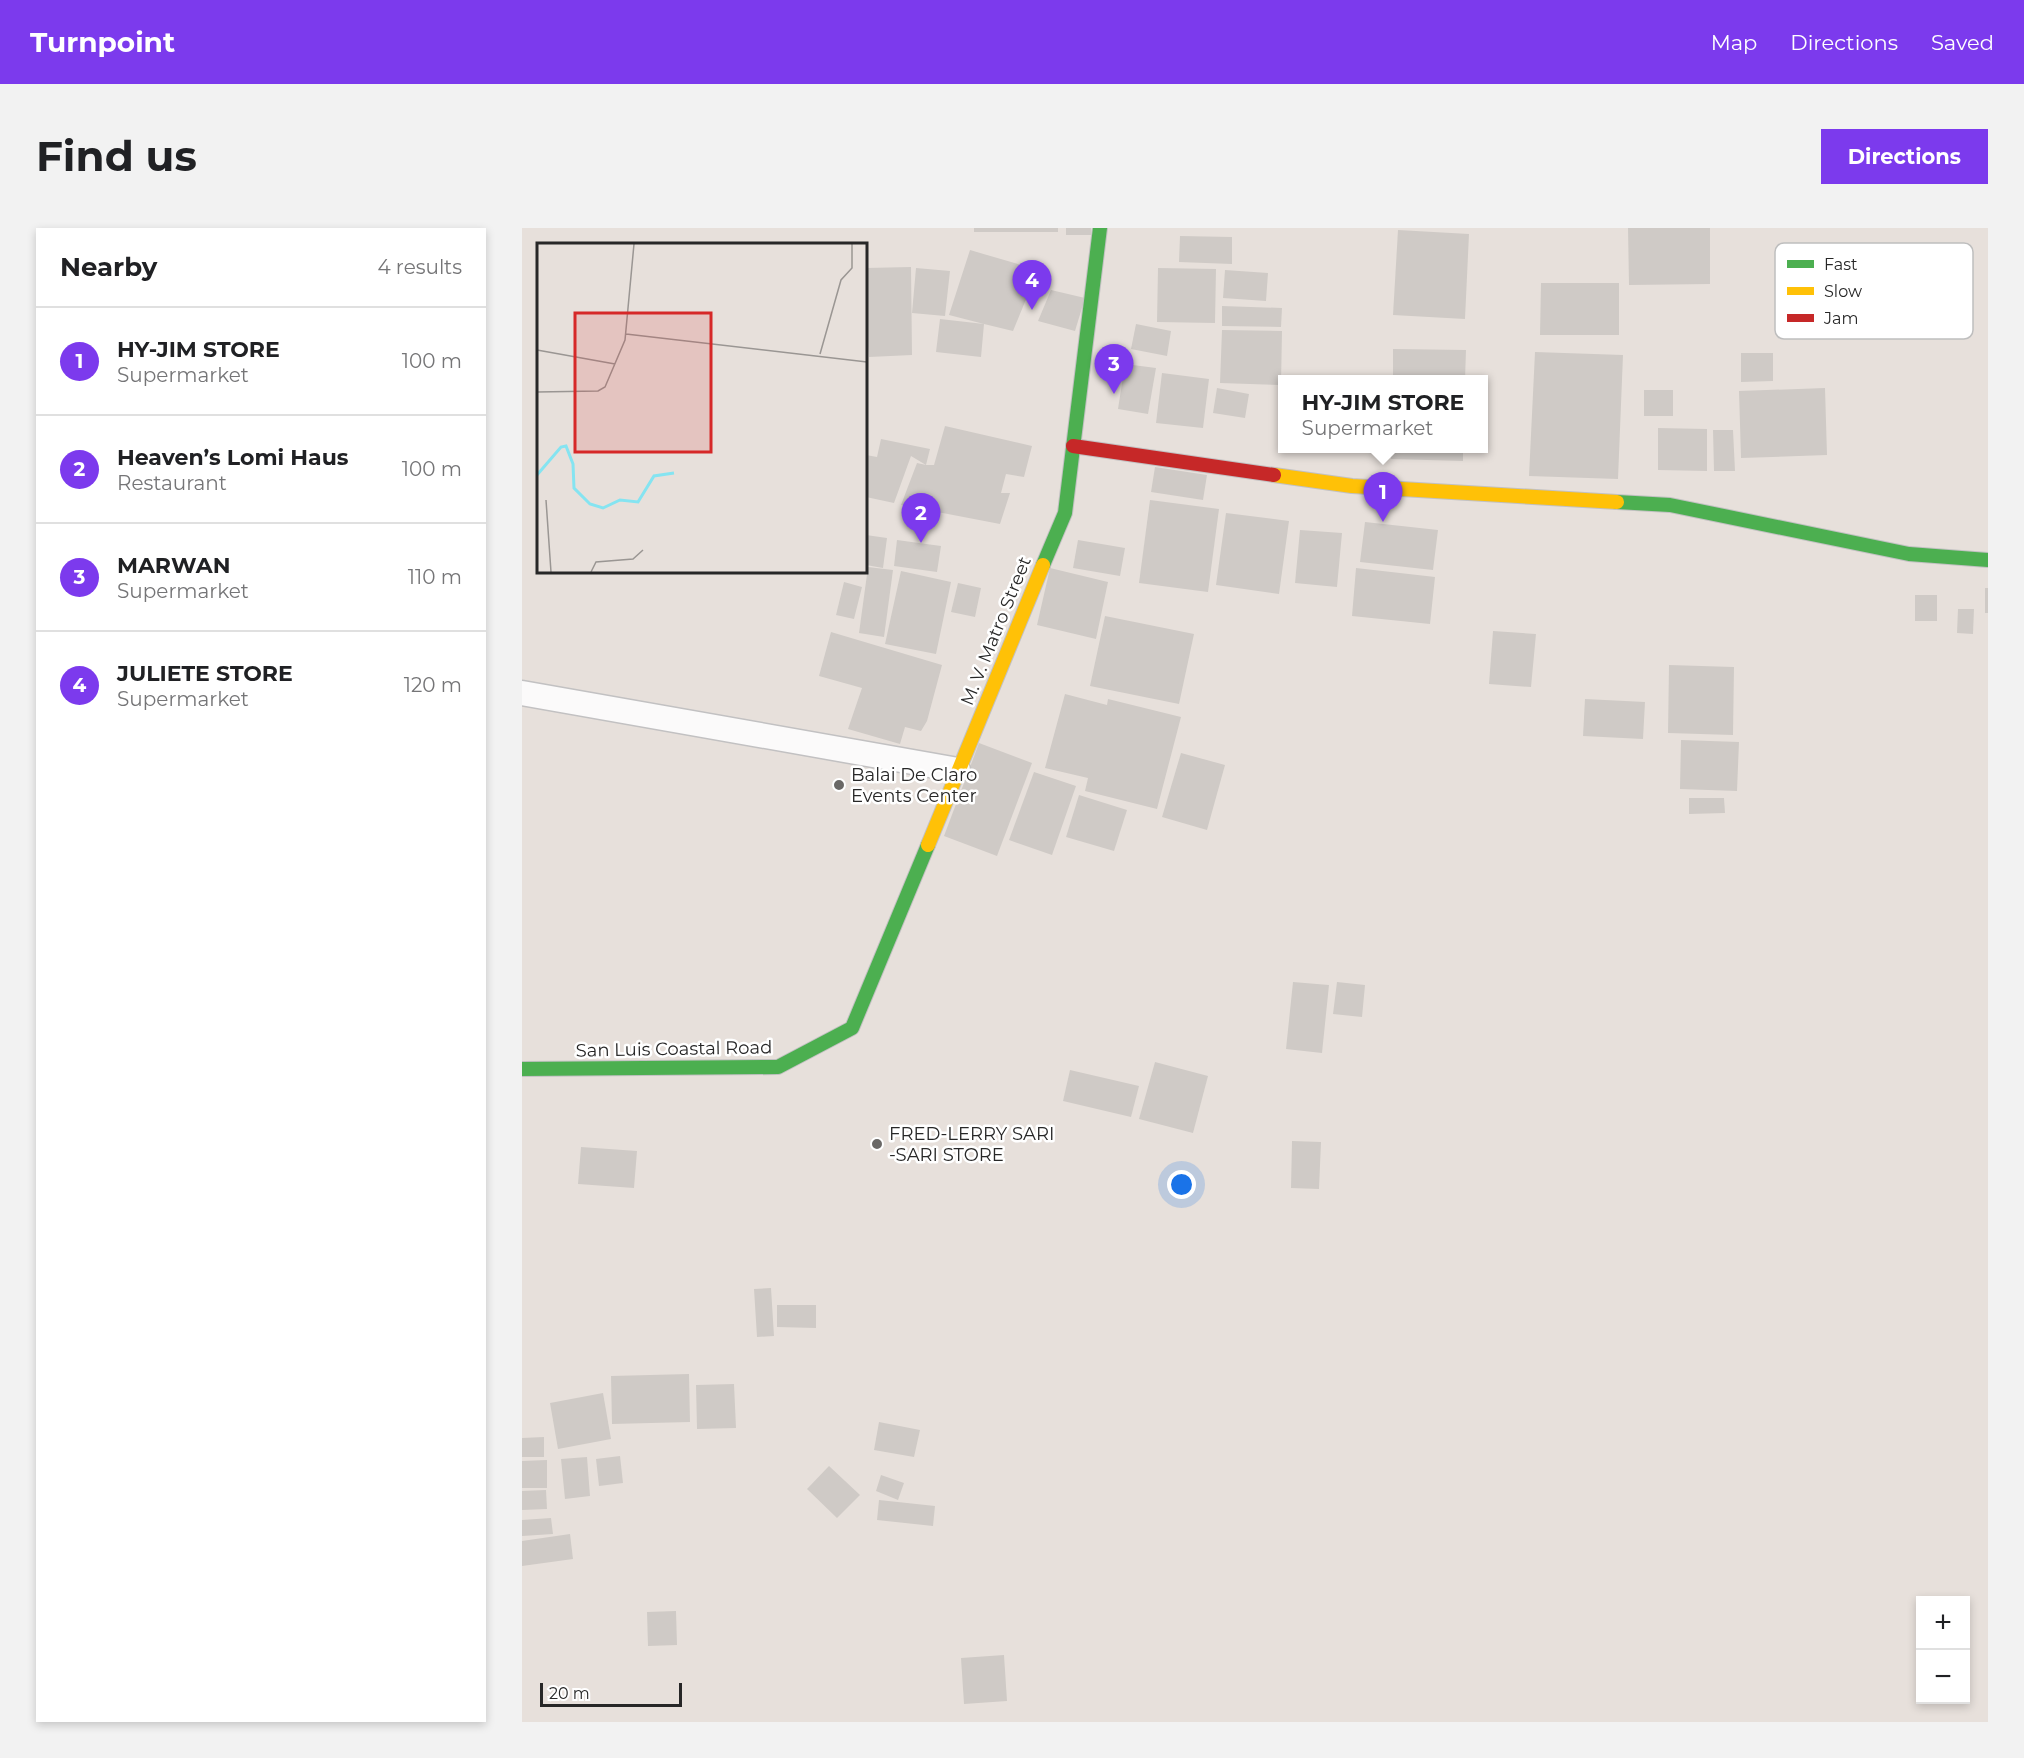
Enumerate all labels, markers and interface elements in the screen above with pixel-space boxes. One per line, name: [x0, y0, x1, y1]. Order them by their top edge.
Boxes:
text: Turnpoint: [30, 25, 175, 59]
text: Map: [1711, 30, 1757, 55]
text: Directions: [1790, 30, 1898, 55]
text: Saved: [1931, 30, 1994, 55]
button: Directions: [1821, 129, 1988, 184]
text: Find us: [36, 130, 197, 182]
inset map: [537, 243, 867, 573]
legend: [1775, 243, 1973, 339]
text: Nearby: [60, 251, 157, 283]
text: 4 results: [377, 255, 462, 279]
text: Fast: [1824, 255, 1858, 274]
pin: 4: [1012, 260, 1052, 310]
text: Slow: [1824, 282, 1862, 301]
text: Jam: [1823, 309, 1858, 328]
text: HY-JIM STORE: [117, 336, 280, 363]
pin: 3: [1094, 344, 1134, 394]
text: 1: [76, 349, 83, 373]
text: 100 m: [402, 349, 462, 373]
text: Supermarket: [117, 363, 249, 387]
popup: [1278, 375, 1488, 453]
text: HY-JIM STORE: [1302, 389, 1464, 416]
text: Supermarket: [1302, 416, 1433, 440]
text: Heaven’s Lomi Haus: [117, 444, 348, 471]
text: 2: [74, 457, 85, 481]
text: 100 m: [402, 457, 462, 481]
text: Restaurant: [117, 471, 227, 495]
pin: 1: [1364, 472, 1402, 522]
pin: 2: [902, 494, 940, 543]
text: MARWAN: [117, 552, 230, 579]
street label: M. V. Matro Street: [956, 553, 1036, 709]
text: 3: [74, 565, 85, 589]
text: 110 m: [408, 565, 462, 589]
text: Supermarket: [117, 579, 249, 603]
text: JULIETE STORE: [117, 660, 293, 687]
text: 4: [73, 673, 86, 697]
text: 120 m: [404, 673, 462, 697]
text: Supermarket: [117, 687, 249, 711]
place label: Balai De Claro Events Center: [851, 764, 977, 807]
marker: Balai De Claro Events Center: [832, 778, 846, 792]
street label: San Luis Coastal Road: [575, 1036, 773, 1062]
place label: FRED-LERRY SARI -SARI STORE: [889, 1123, 1054, 1166]
marker: FRED-LERRY SARI -SARI STORE: [870, 1137, 884, 1151]
your location: [1167, 1170, 1196, 1199]
map controls: [1916, 1596, 1970, 1704]
button: +: [1916, 1596, 1970, 1650]
button: −: [1916, 1650, 1970, 1704]
scale bar: [540, 1680, 682, 1708]
text: 20 m: [549, 1684, 590, 1703]

